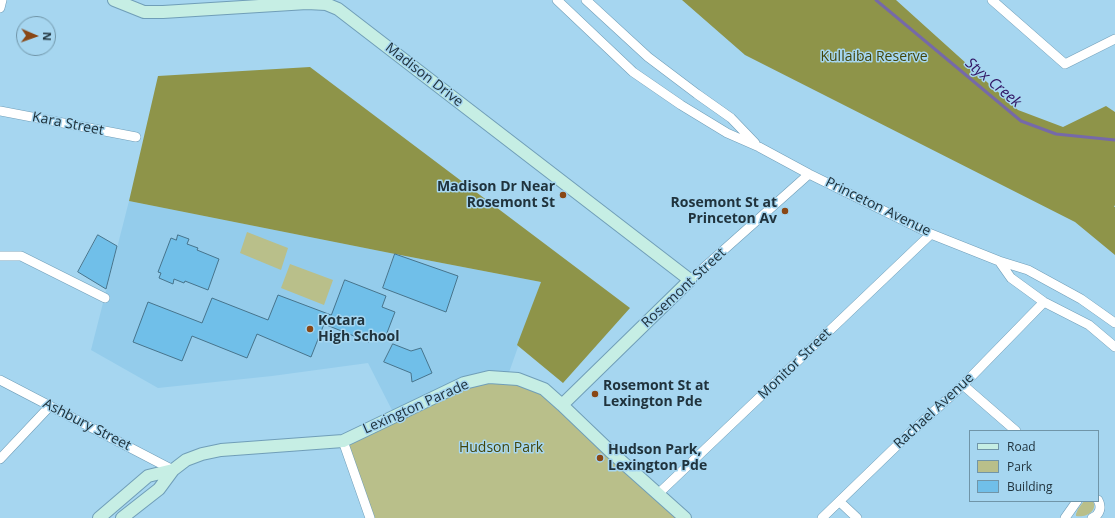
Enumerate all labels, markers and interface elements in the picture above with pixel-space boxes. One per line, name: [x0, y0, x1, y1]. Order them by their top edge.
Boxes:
north arrow: [16, 16, 56, 56]
text: N: [40, 32, 55, 41]
street label: Madison Drive: [382, 39, 466, 111]
park label: Kullaiba Reserve: [820, 49, 928, 65]
water label: Styx Creek: [961, 54, 1025, 112]
street label: Kara Street: [31, 109, 105, 139]
street label: Princeton Avenue: [823, 174, 933, 240]
place label: Madison Dr Near Rosemont St: [437, 179, 555, 212]
marker: Madison Dr Near Rosemont St: [558, 190, 568, 200]
place label: Rosemont St at Princeton Av: [671, 195, 777, 228]
marker: Rosemont St at Princeton Av: [780, 206, 790, 216]
street label: Rosemont Street: [638, 245, 730, 331]
place label: Kotara High School: [318, 313, 399, 346]
marker: Kotara High School: [305, 324, 315, 334]
street label: Monitor Street: [755, 325, 835, 403]
street label: Rachael Avenue: [891, 370, 977, 452]
street label: Lexington Parade: [361, 376, 471, 438]
place label: Rosemont St at Lexington Pde: [603, 378, 709, 410]
marker: Rosemont St at Lexington Pde: [590, 389, 600, 399]
street label: Ashbury Street: [40, 396, 134, 454]
legend: [969, 430, 1099, 502]
text: Road: [1007, 438, 1036, 455]
park label: Hudson Park: [459, 440, 543, 456]
place label: Hudson Park, Lexington Pde: [608, 442, 707, 474]
marker: Hudson Park, Lexington Pde: [595, 453, 605, 463]
text: Park: [1007, 458, 1032, 475]
text: Building: [1007, 478, 1052, 495]

